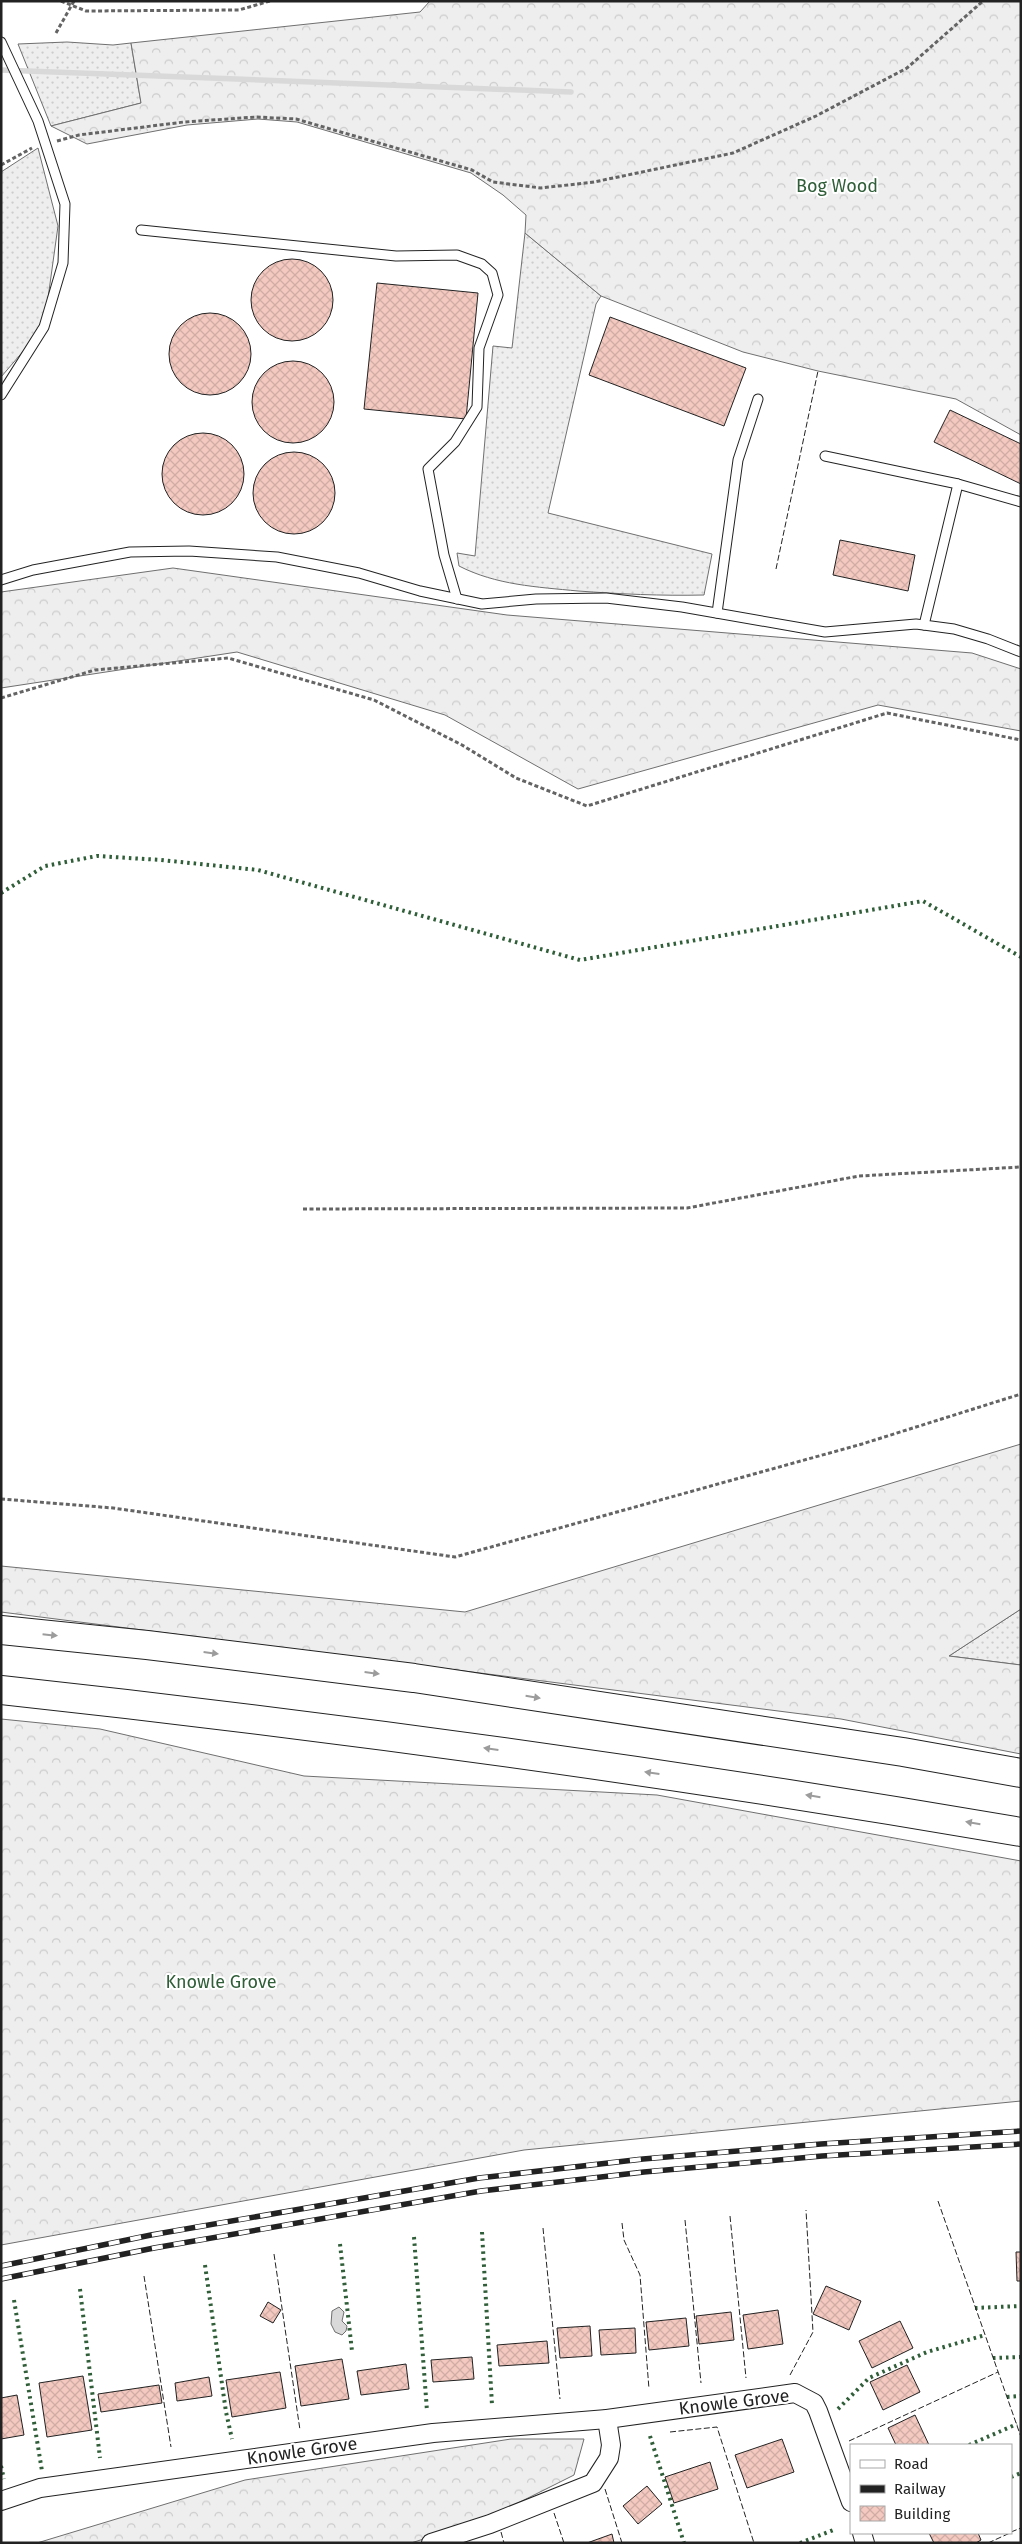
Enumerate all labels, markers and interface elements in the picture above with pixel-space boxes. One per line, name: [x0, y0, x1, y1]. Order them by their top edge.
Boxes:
park label: Bog Wood: [796, 175, 878, 197]
one-way arrow: [42, 1631, 58, 1639]
one-way arrow: [204, 1649, 220, 1657]
one-way arrow: [365, 1669, 381, 1677]
one-way arrow: [526, 1693, 542, 1701]
one-way arrow: [483, 1745, 499, 1753]
one-way arrow: [643, 1768, 659, 1776]
one-way arrow: [804, 1792, 820, 1800]
one-way arrow: [964, 1819, 980, 1827]
park label: Knowle Grove: [165, 1971, 277, 1993]
street label: Knowle Grove: [678, 2384, 790, 2420]
street label: Knowle Grove: [245, 2432, 359, 2470]
legend: [850, 2444, 1012, 2534]
text: Road: [894, 2455, 929, 2473]
text: Railway: [894, 2480, 946, 2498]
text: Building: [894, 2505, 950, 2523]

